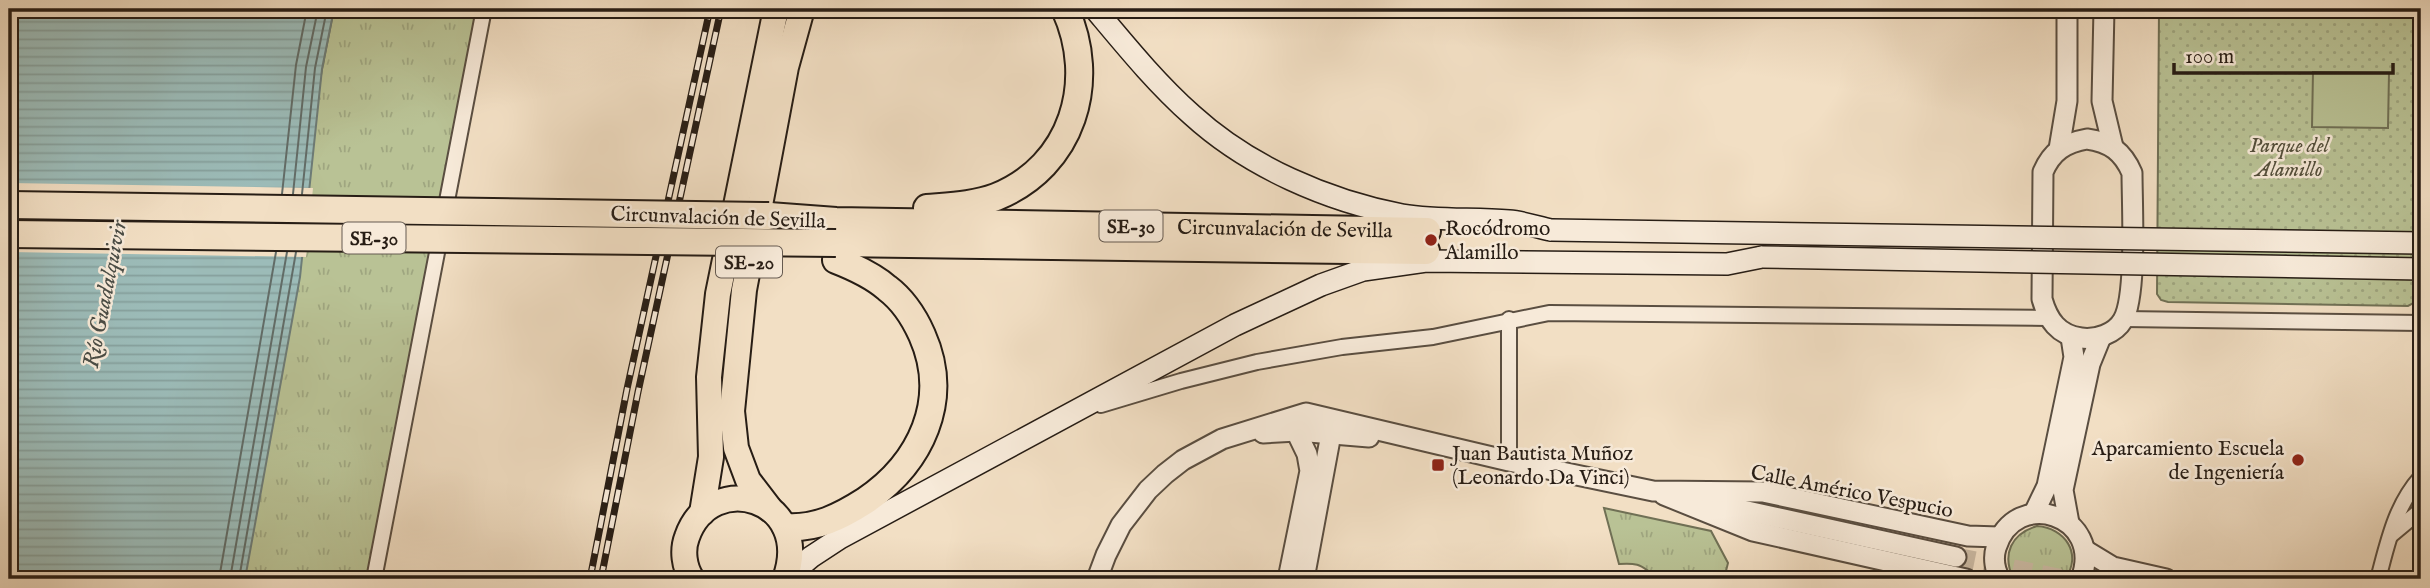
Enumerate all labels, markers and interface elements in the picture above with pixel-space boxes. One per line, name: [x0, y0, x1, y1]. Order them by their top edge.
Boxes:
scale bar: [2174, 32, 2393, 76]
text: 100 m: [2185, 44, 2234, 71]
park label: Parque del Alamillo: [2249, 133, 2331, 184]
street label: Circunvalación de Sevilla: [610, 201, 827, 236]
road number: SE-30: [1100, 210, 1162, 242]
street label: Circunvalación de Sevilla: [1177, 215, 1394, 245]
place label: Rocódromo Alamillo: [1444, 216, 1550, 267]
water label: Río Guadalquivir: [77, 217, 134, 371]
road number: SE-30: [342, 222, 406, 254]
marker: Rocódromo Alamillo: [1423, 232, 1439, 248]
road number: SE-20: [716, 246, 782, 278]
place label: Aparcamiento Escuela de Ingeniería: [2091, 436, 2285, 487]
place label: Juan Bautista Muñoz (Leonardo Da Vinci): [1450, 441, 1634, 492]
marker: Aparcamiento Escuela de Ingeniería: [2290, 452, 2306, 468]
marker: Juan Bautista Muñoz (Leonardo Da Vinci): [1430, 457, 1446, 473]
street label: Calle Américo Vespucio: [1748, 460, 1955, 525]

